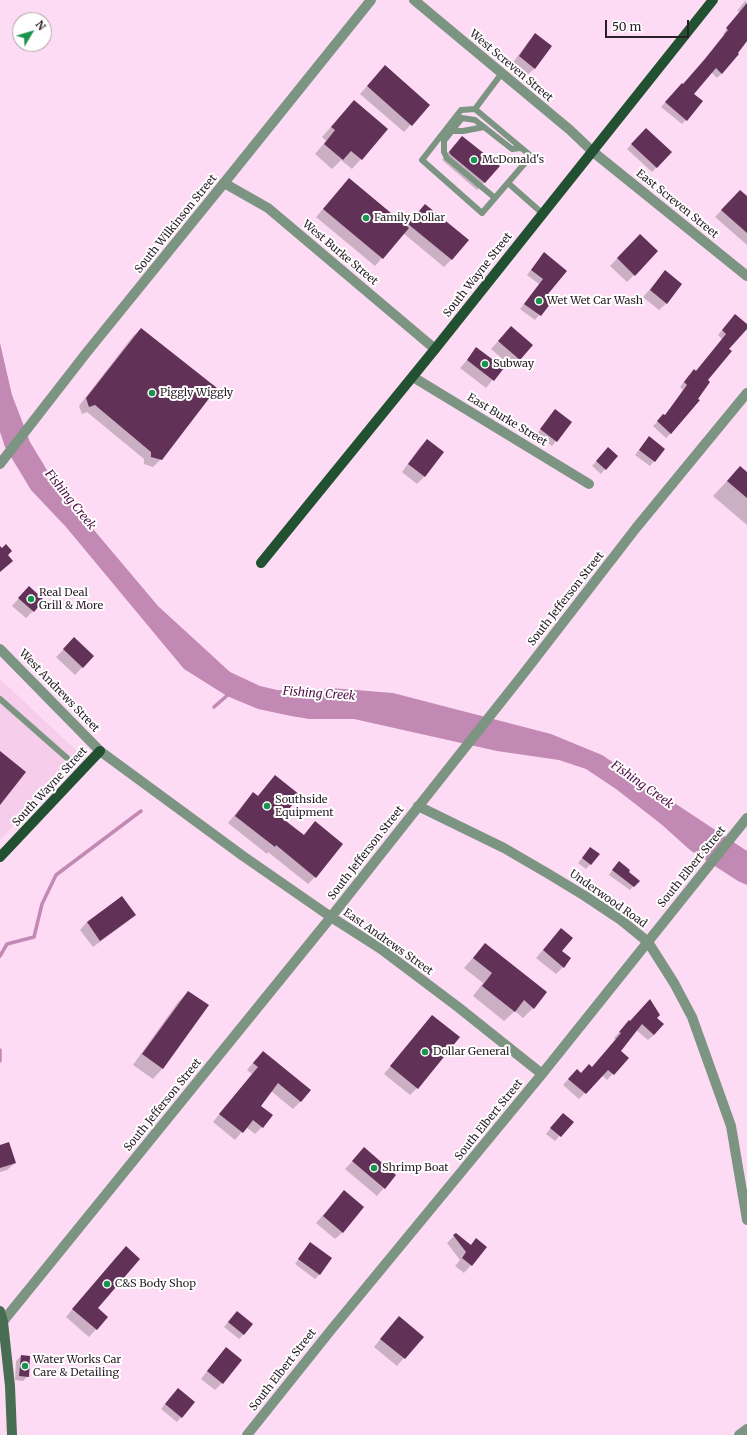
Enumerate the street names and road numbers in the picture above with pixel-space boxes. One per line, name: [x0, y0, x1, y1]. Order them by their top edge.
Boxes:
street label: West Screven Street: [467, 27, 555, 105]
street label: East Screven Street: [633, 167, 721, 241]
street label: South Wilkinson Street: [132, 172, 220, 276]
street label: West Burke Street: [300, 218, 380, 288]
street label: South Wayne Street: [441, 230, 515, 320]
street label: East Burke Street: [465, 391, 549, 449]
street label: South Jefferson Street: [525, 549, 607, 649]
street label: West Andrews Street: [16, 647, 102, 735]
street label: South Wayne Street: [10, 745, 90, 829]
street label: South Jefferson Street: [325, 803, 407, 903]
street label: South Elbert Street: [655, 824, 729, 910]
street label: Underwood Road: [567, 867, 649, 931]
street label: East Andrews Street: [341, 906, 435, 978]
street label: South Jefferson Street: [122, 1056, 204, 1154]
street label: South Elbert Street: [452, 1077, 526, 1163]
street label: South Elbert Street: [247, 1326, 319, 1414]

